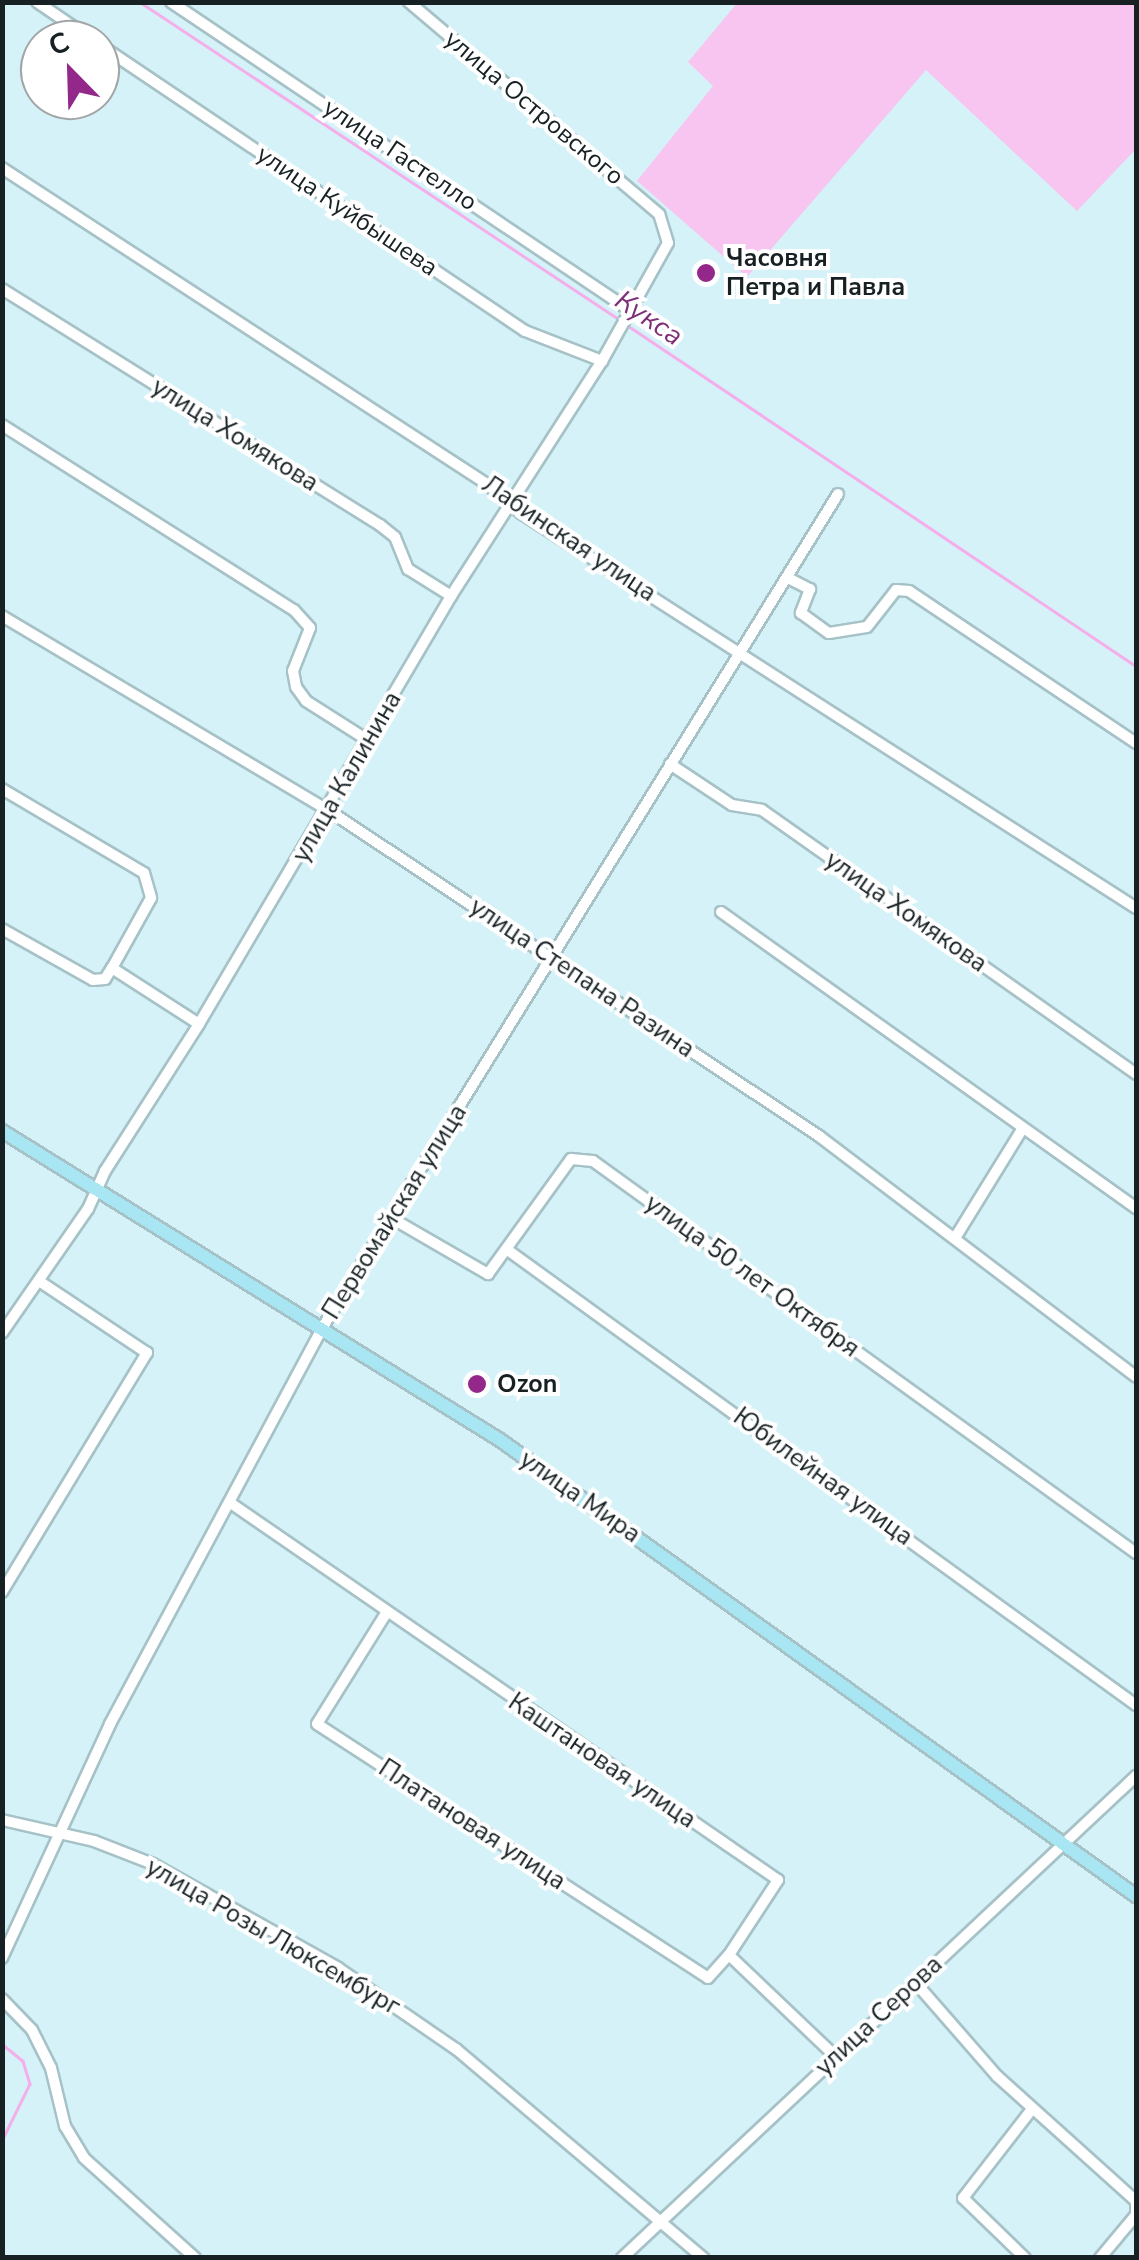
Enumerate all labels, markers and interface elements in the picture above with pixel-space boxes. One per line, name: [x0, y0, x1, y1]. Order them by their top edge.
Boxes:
north arrow: [20, 20, 120, 120]
text: С: [43, 23, 75, 65]
street label: улица Островского: [438, 24, 630, 192]
street label: улица Гастелло: [317, 93, 483, 217]
street label: улица Куйбышева: [251, 139, 443, 283]
place label: Часовня Петра и Павла: [726, 244, 905, 303]
marker: Часовня Петра и Павла: [695, 262, 717, 284]
water label: Кукса: [609, 283, 689, 353]
street label: улица Хомякова: [146, 372, 324, 498]
street label: Лабинская улица: [476, 470, 662, 608]
street label: улица Калинина: [286, 686, 408, 868]
street label: улица Хомякова: [819, 845, 993, 979]
street label: улица Степана Разина: [464, 892, 700, 1064]
street label: Первомайская улица: [317, 1099, 473, 1325]
street label: улица 50 лет Октября: [639, 1188, 865, 1364]
place label: Ozon: [497, 1369, 557, 1399]
marker: Ozon: [466, 1373, 488, 1395]
street label: Юбилейная улица: [727, 1402, 919, 1552]
street label: улица Мира: [514, 1444, 646, 1550]
street label: Каштановая улица: [503, 1687, 701, 1835]
street label: Платановая улица: [373, 1753, 571, 1897]
street label: улица Розы Люксембург: [141, 1852, 405, 2022]
street label: улица Серова: [809, 1950, 949, 2082]

